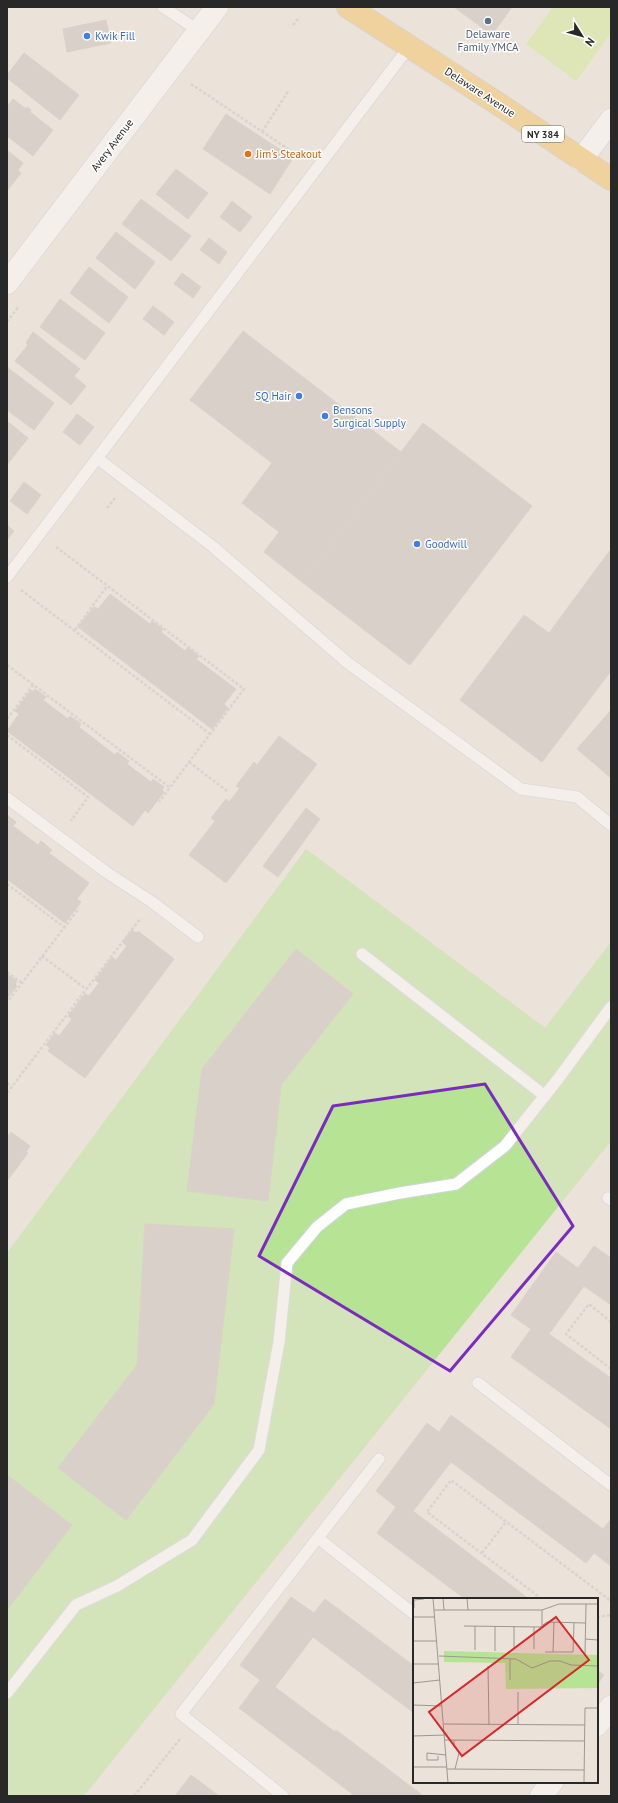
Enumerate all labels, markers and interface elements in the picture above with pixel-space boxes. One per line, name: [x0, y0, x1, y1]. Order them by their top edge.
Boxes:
marker: Delaware Family YMCA: [483, 16, 493, 26]
north arrow: [562, 16, 602, 56]
place label: Delaware Family YMCA: [458, 27, 519, 54]
place label: Kwik Fill: [95, 29, 136, 43]
marker: Kwik Fill: [82, 31, 92, 41]
text: N: [582, 35, 598, 49]
street label: Delaware Avenue: [442, 64, 518, 120]
street label: Avery Avenue: [88, 116, 137, 174]
road number: NY 384: [522, 126, 564, 142]
place label: Jim's Steakout: [255, 147, 322, 161]
marker: Jim's Steakout: [243, 149, 253, 159]
place label: SQ Hair: [255, 389, 291, 403]
marker: SQ Hair: [294, 391, 304, 401]
place label: Bensons Surgical Supply: [333, 403, 407, 430]
marker: Bensons Surgical Supply: [320, 411, 330, 421]
place label: Goodwill: [425, 537, 468, 551]
marker: Goodwill: [412, 539, 422, 549]
inset map: [413, 1598, 598, 1783]

